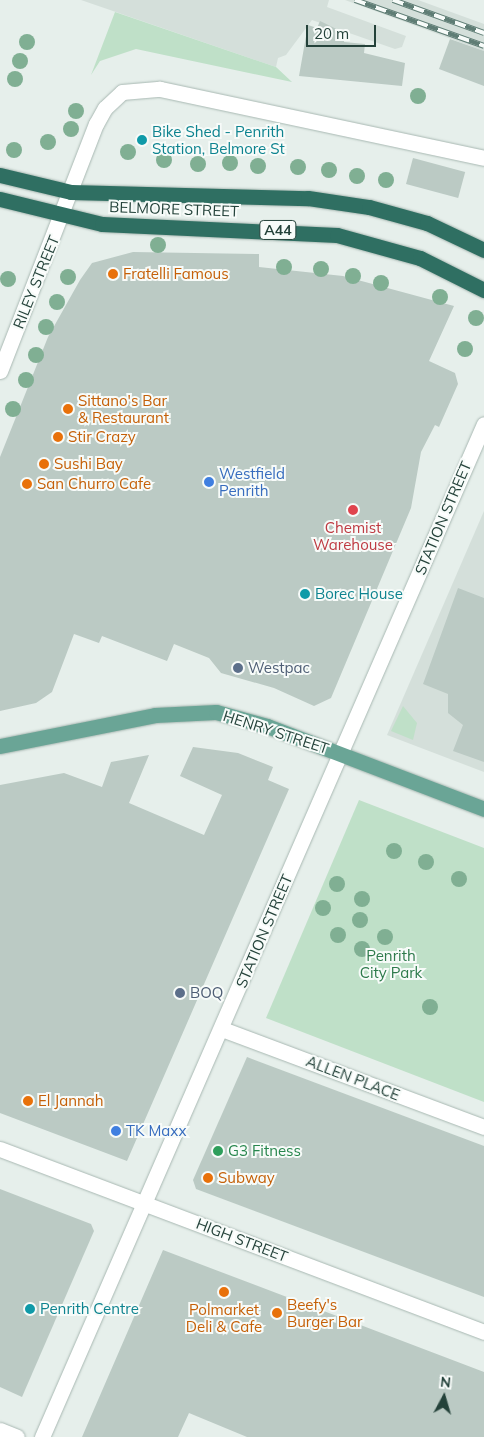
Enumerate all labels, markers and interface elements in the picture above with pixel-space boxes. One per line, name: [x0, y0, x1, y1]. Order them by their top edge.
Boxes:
scale bar: [309, 15, 379, 47]
text: 20 m: [314, 24, 349, 43]
place label: Bike Shed - Penrith Station, Belmore St: [152, 122, 285, 157]
marker: Bike Shed - Penrith Station, Belmore St: [136, 134, 148, 146]
street label: BELMORE STREET: [109, 198, 239, 220]
road number: A44: [259, 218, 297, 242]
street label: RILEY STREET: [9, 233, 63, 331]
place label: Fratelli Famous: [123, 265, 229, 283]
marker: Fratelli Famous: [107, 268, 119, 280]
place label: Sittano's Bar & Restaurant: [78, 391, 169, 426]
marker: Sittano's Bar & Restaurant: [62, 403, 74, 415]
place label: Stir Crazy: [68, 428, 136, 446]
marker: Stir Crazy: [52, 431, 64, 443]
place label: Sushi Bay: [54, 455, 123, 473]
marker: Sushi Bay: [38, 458, 50, 470]
street label: STATION STREET: [411, 459, 475, 577]
place label: Westfield Penrith: [219, 464, 285, 499]
place label: San Churro Cafe: [37, 475, 151, 493]
marker: Westfield Penrith: [203, 476, 215, 488]
marker: San Churro Cafe: [21, 478, 33, 490]
marker: Chemist Warehouse: [347, 504, 359, 516]
place label: Chemist Warehouse: [313, 518, 393, 553]
place label: Borec House: [315, 585, 403, 603]
marker: Borec House: [299, 588, 311, 600]
place label: Westpac: [248, 659, 310, 677]
marker: Westpac: [232, 662, 244, 674]
street label: HENRY STREET: [221, 706, 331, 758]
street label: STATION STREET: [232, 872, 296, 990]
park label: Penrith City Park: [360, 946, 422, 981]
place label: BOQ: [190, 984, 223, 1002]
marker: BOQ: [174, 987, 186, 999]
street label: ALLEN PLACE: [304, 1052, 402, 1104]
place label: El Jannah: [38, 1092, 104, 1110]
marker: El Jannah: [22, 1095, 34, 1107]
place label: TK Maxx: [126, 1122, 186, 1140]
marker: TK Maxx: [110, 1125, 122, 1137]
place label: G3 Fitness: [228, 1142, 301, 1160]
marker: G3 Fitness: [212, 1145, 224, 1157]
place label: Subway: [218, 1169, 275, 1187]
marker: Subway: [202, 1172, 214, 1184]
street label: HIGH STREET: [194, 1214, 290, 1266]
marker: Polmarket Deli & Cafe: [218, 1286, 230, 1298]
place label: Beefy's Burger Bar: [287, 1295, 362, 1330]
place label: Penrith Centre: [40, 1300, 139, 1318]
place label: Polmarket Deli & Cafe: [186, 1300, 262, 1335]
marker: Penrith Centre: [24, 1303, 36, 1315]
marker: Beefy's Burger Bar: [271, 1307, 283, 1319]
north arrow: [419, 1372, 469, 1422]
text: N: [439, 1373, 452, 1392]

